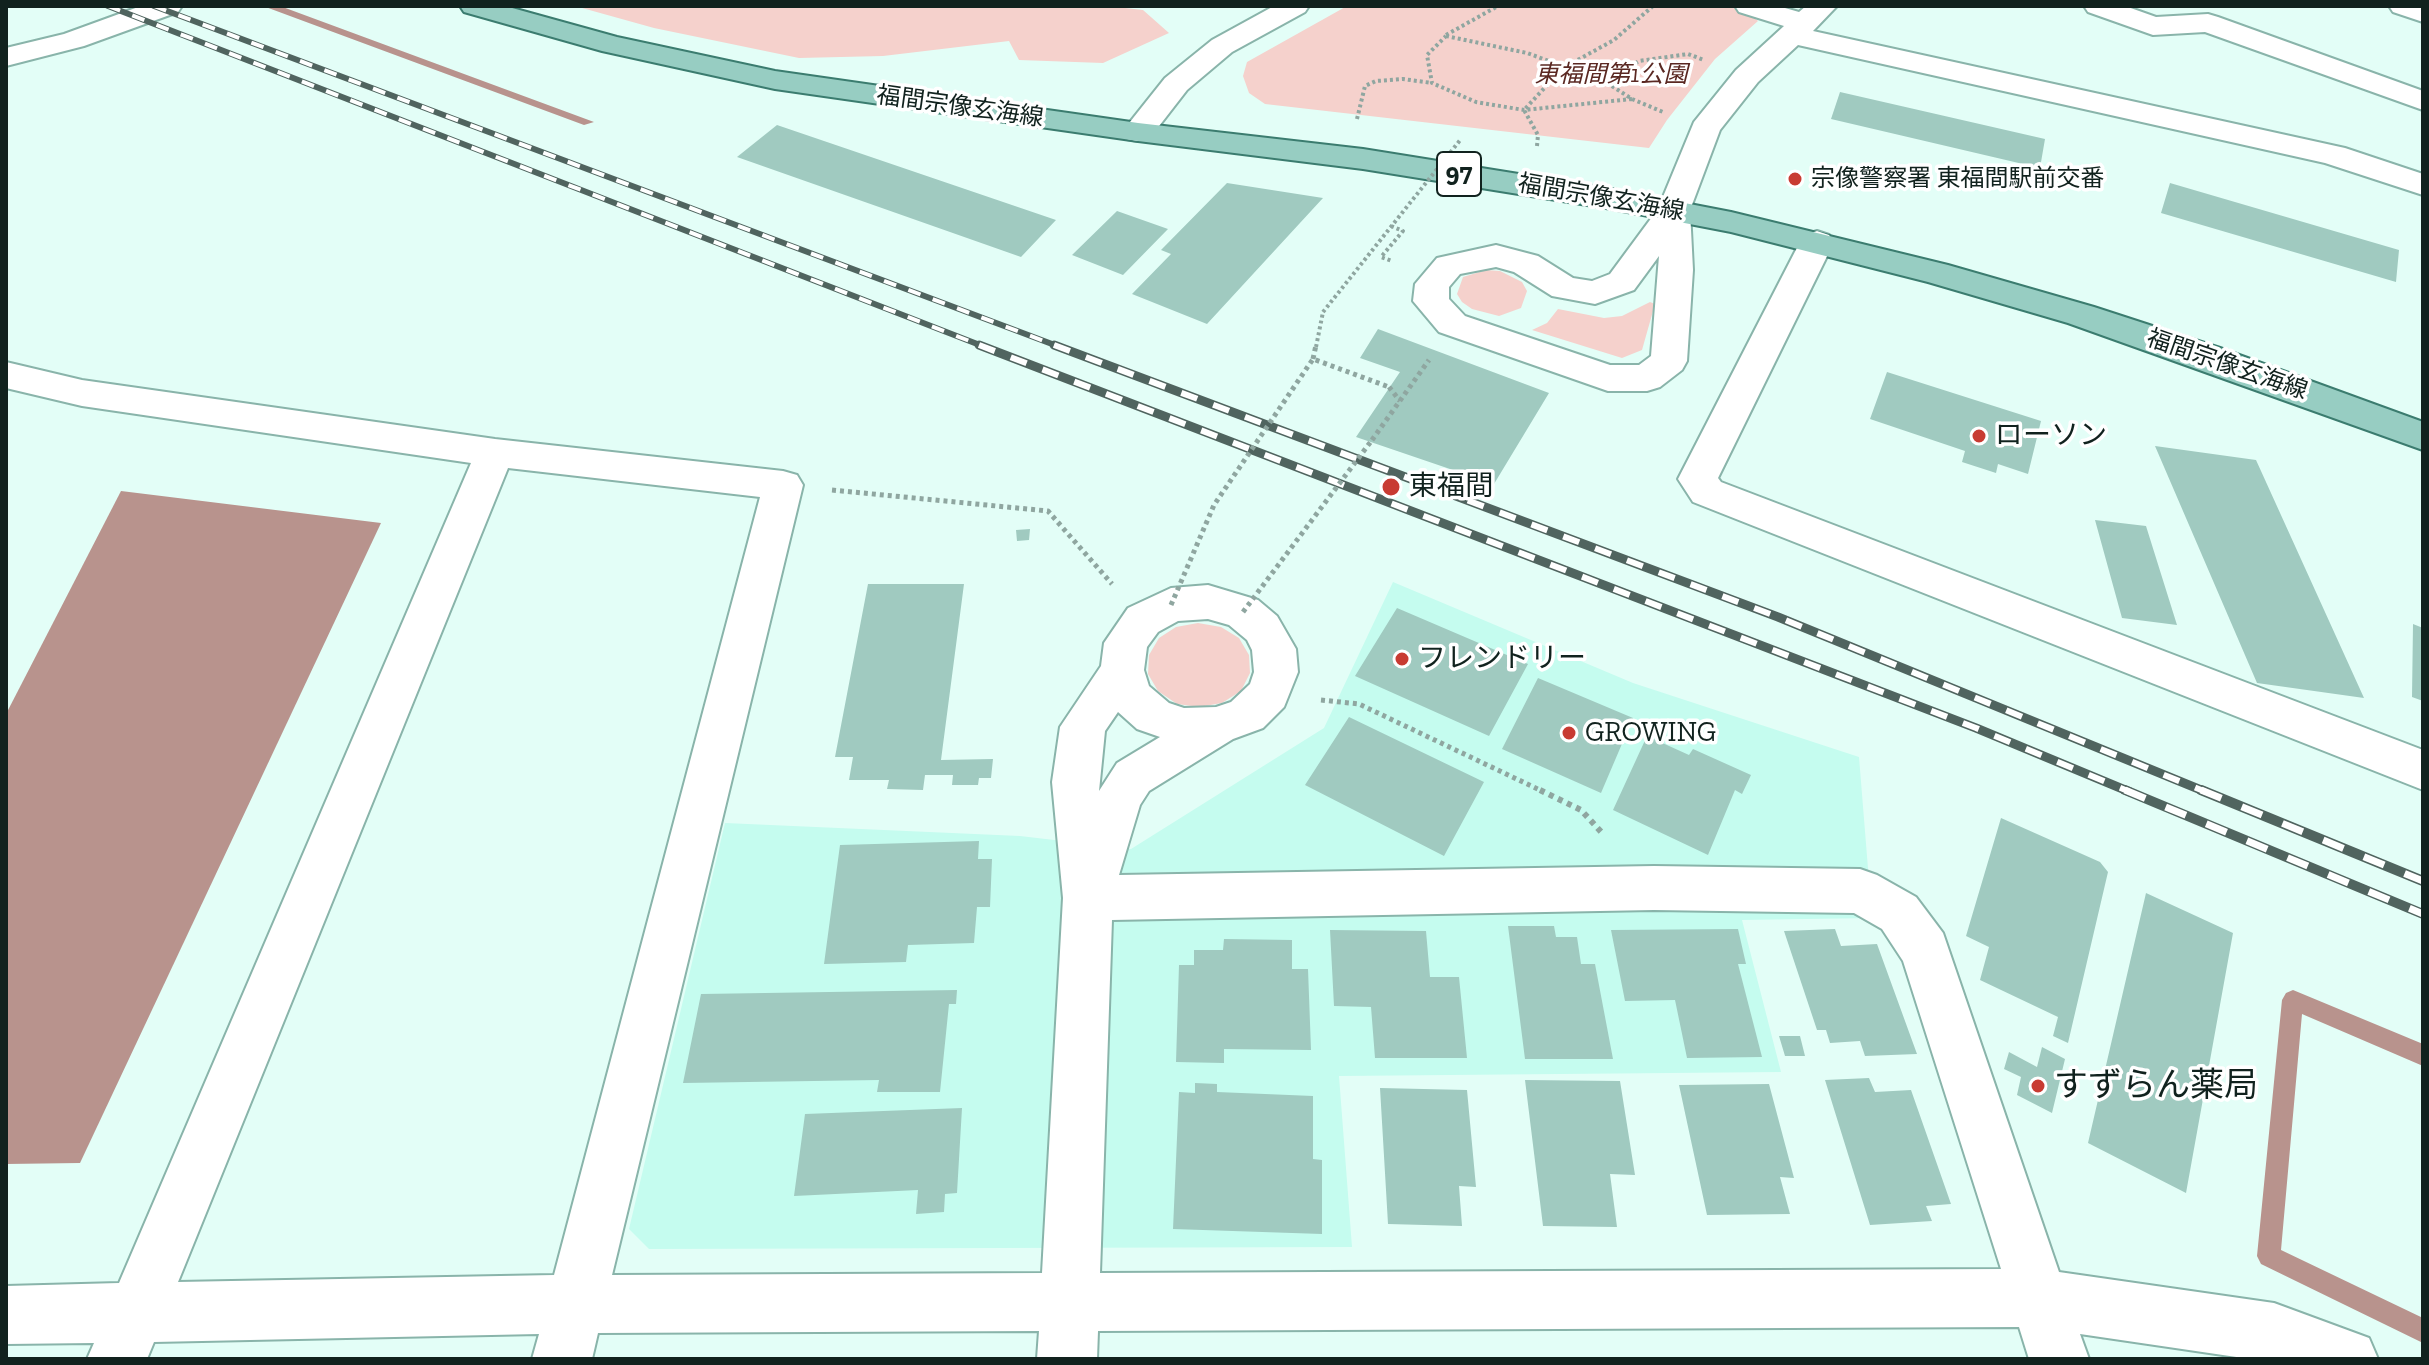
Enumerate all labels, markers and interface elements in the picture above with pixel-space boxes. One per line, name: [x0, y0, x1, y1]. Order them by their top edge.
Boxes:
park label: 東福間第1公園: [1535, 61, 1687, 89]
street label: 福間宗像玄海線: [875, 81, 1045, 133]
road number: 97: [1437, 152, 1481, 196]
place label: 宗像警察署 東福間駅前交番: [1811, 165, 2104, 193]
street label: 福間宗像玄海線: [1516, 169, 1686, 227]
marker: 宗像警察署 東福間駅前交番: [1786, 170, 1804, 188]
street label: 福間宗像玄海線: [2143, 324, 2311, 406]
place label: ローソン: [1995, 419, 2107, 453]
marker: ローソン: [1970, 427, 1988, 445]
place label: 東福間: [1409, 470, 1493, 504]
marker: 東福間: [1380, 476, 1402, 498]
place label: フレンドリー: [1418, 642, 1586, 676]
marker: フレンドリー: [1393, 650, 1411, 668]
place label: GROWING: [1585, 716, 1716, 750]
marker: GROWING: [1560, 724, 1578, 742]
place label: すずらん薬局: [2054, 1066, 2258, 1106]
marker: すずらん薬局: [2029, 1077, 2047, 1095]

